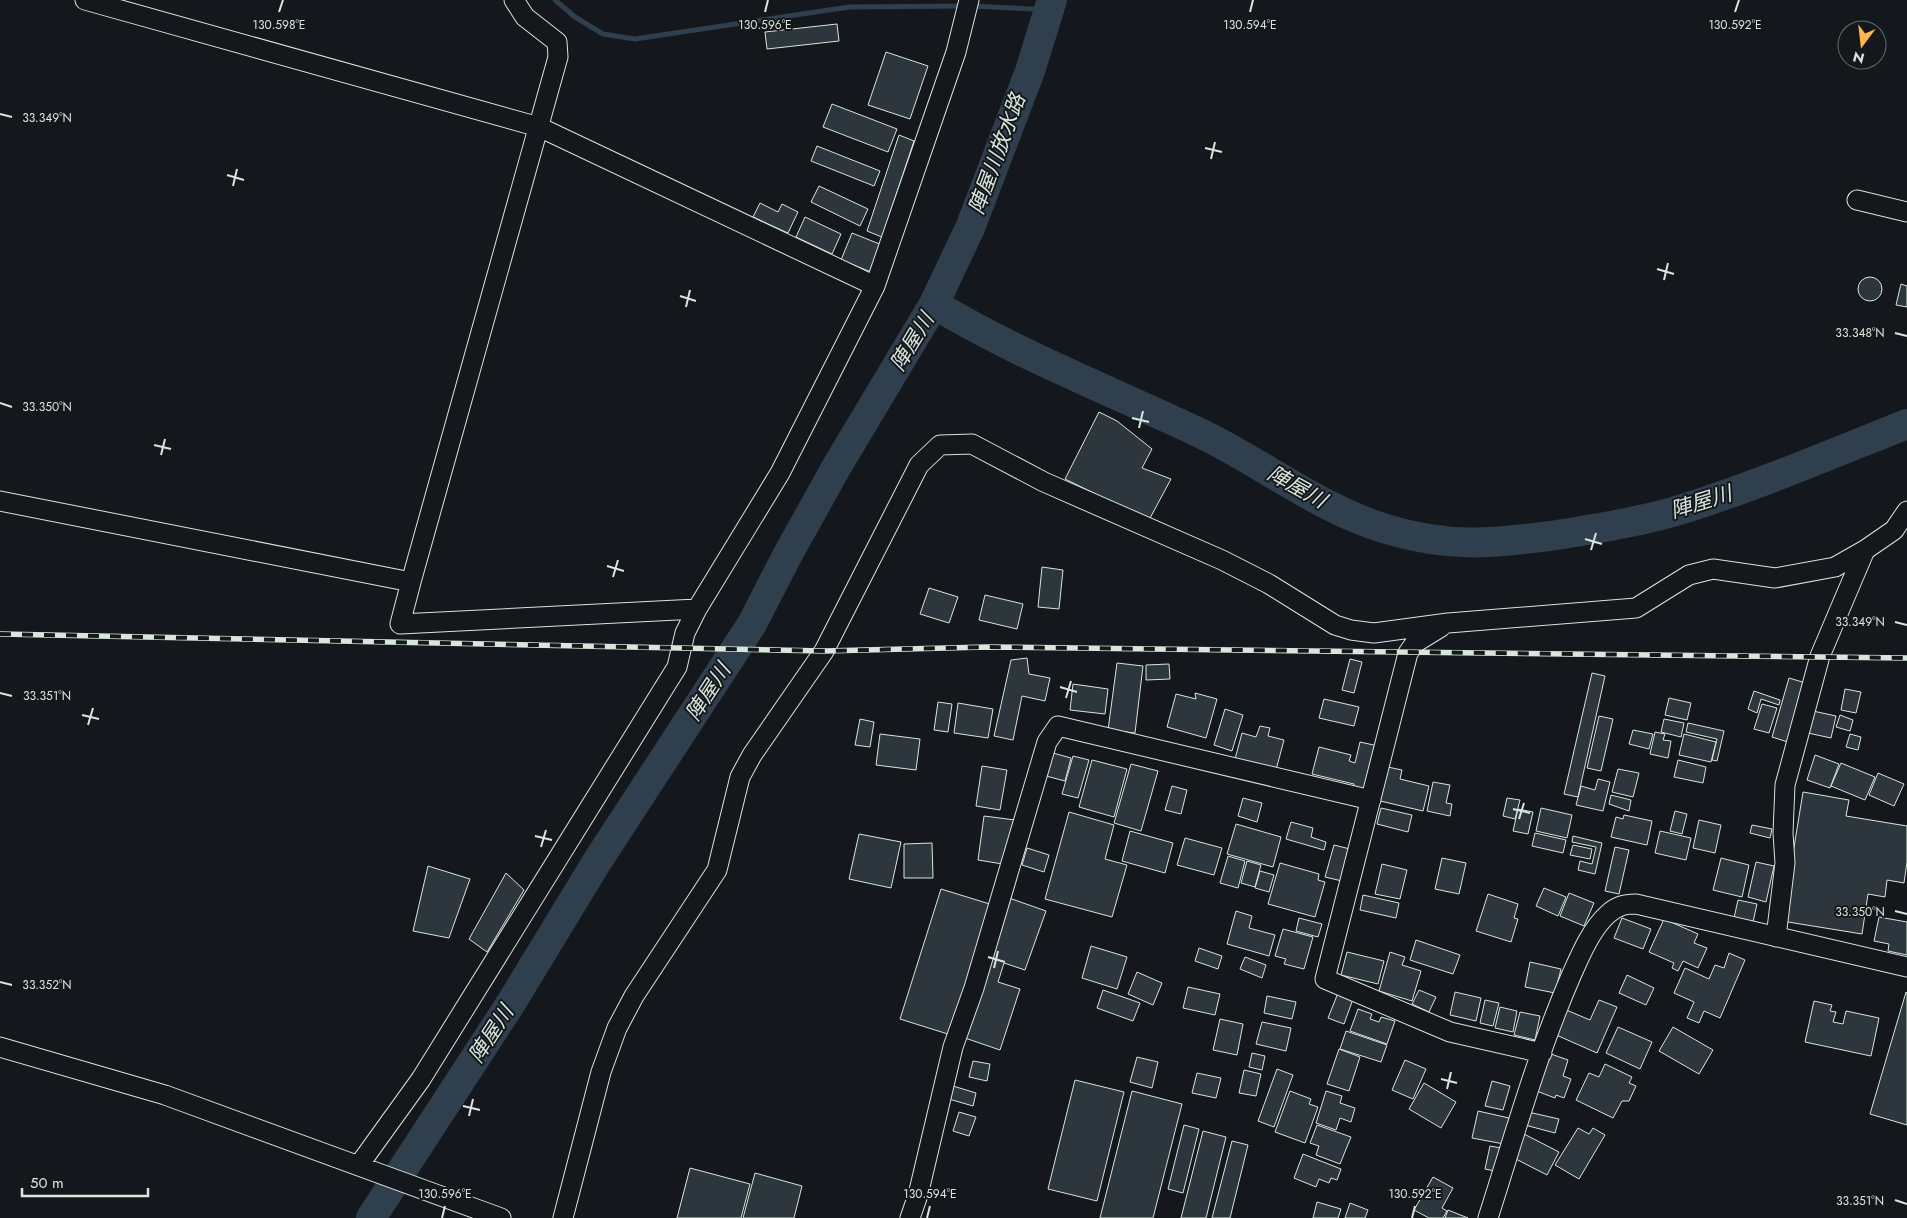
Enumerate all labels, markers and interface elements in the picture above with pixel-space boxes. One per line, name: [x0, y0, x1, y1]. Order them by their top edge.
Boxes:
text: 130.598°E: [253, 16, 305, 34]
text: 130.596°E: [738, 16, 792, 34]
text: 130.594°E: [1223, 16, 1277, 34]
text: 130.592°E: [1708, 16, 1762, 34]
north arrow: [1837, 20, 1887, 70]
text: N: [1851, 46, 1867, 69]
water label: 陣屋川放水路: [961, 88, 1033, 218]
text: 33.349°N: [22, 109, 72, 127]
water label: 陣屋川: [883, 306, 942, 377]
text: 33.348°N: [1835, 324, 1885, 342]
text: 33.350°N: [22, 398, 72, 416]
water label: 陣屋川: [1262, 459, 1334, 516]
water label: 陣屋川: [1666, 478, 1737, 526]
text: 33.349°N: [1835, 613, 1885, 631]
water label: 陣屋川: [678, 656, 739, 727]
text: 33.351°N: [23, 687, 71, 705]
text: 33.350°N: [1835, 903, 1885, 921]
text: 33.352°N: [22, 976, 72, 994]
water label: 陣屋川: [461, 998, 522, 1069]
scale bar: [22, 1166, 149, 1198]
text: 50 m: [30, 1172, 64, 1194]
text: 130.596°E: [418, 1185, 472, 1203]
text: 130.594°E: [903, 1185, 957, 1203]
text: 130.592°E: [1388, 1185, 1442, 1203]
text: 33.351°N: [1836, 1192, 1884, 1210]

